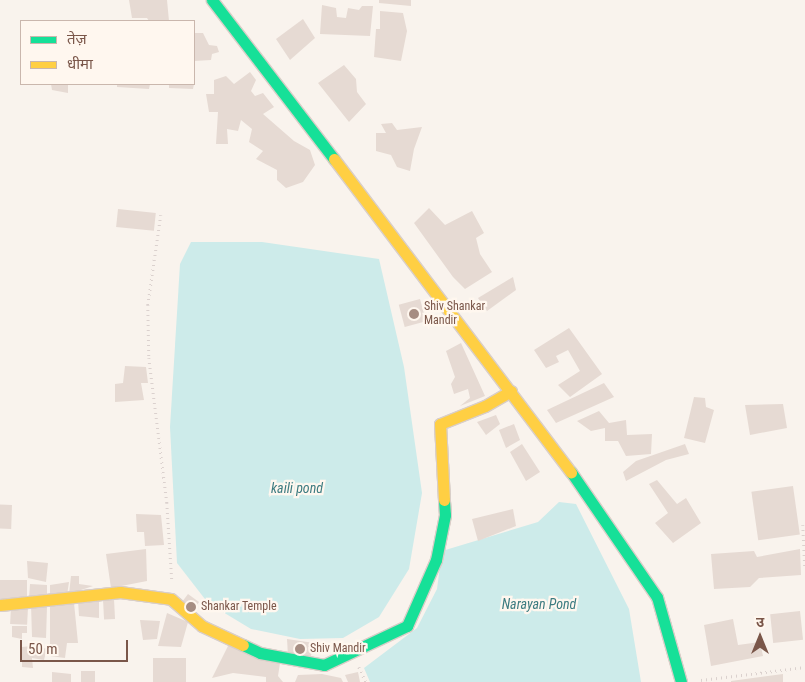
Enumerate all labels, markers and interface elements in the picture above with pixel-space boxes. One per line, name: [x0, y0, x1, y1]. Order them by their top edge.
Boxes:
legend: [20, 20, 195, 85]
text: तेज़: [67, 30, 87, 48]
text: धीमा: [67, 55, 93, 73]
place label: Shiv Shankar Mandir: [424, 300, 485, 328]
marker: Shiv Shankar Mandir: [408, 308, 420, 320]
water label: kaili pond: [271, 480, 323, 496]
water label: Narayan Pond: [502, 596, 576, 612]
place label: Shankar Temple: [201, 600, 277, 614]
marker: Shankar Temple: [185, 601, 197, 613]
north arrow: [735, 612, 785, 662]
text: उ: [756, 614, 764, 630]
scale bar: [22, 630, 130, 662]
text: 50 m: [28, 640, 58, 658]
place label: Shiv Mandir: [310, 642, 366, 656]
marker: Shiv Mandir: [294, 643, 306, 655]

